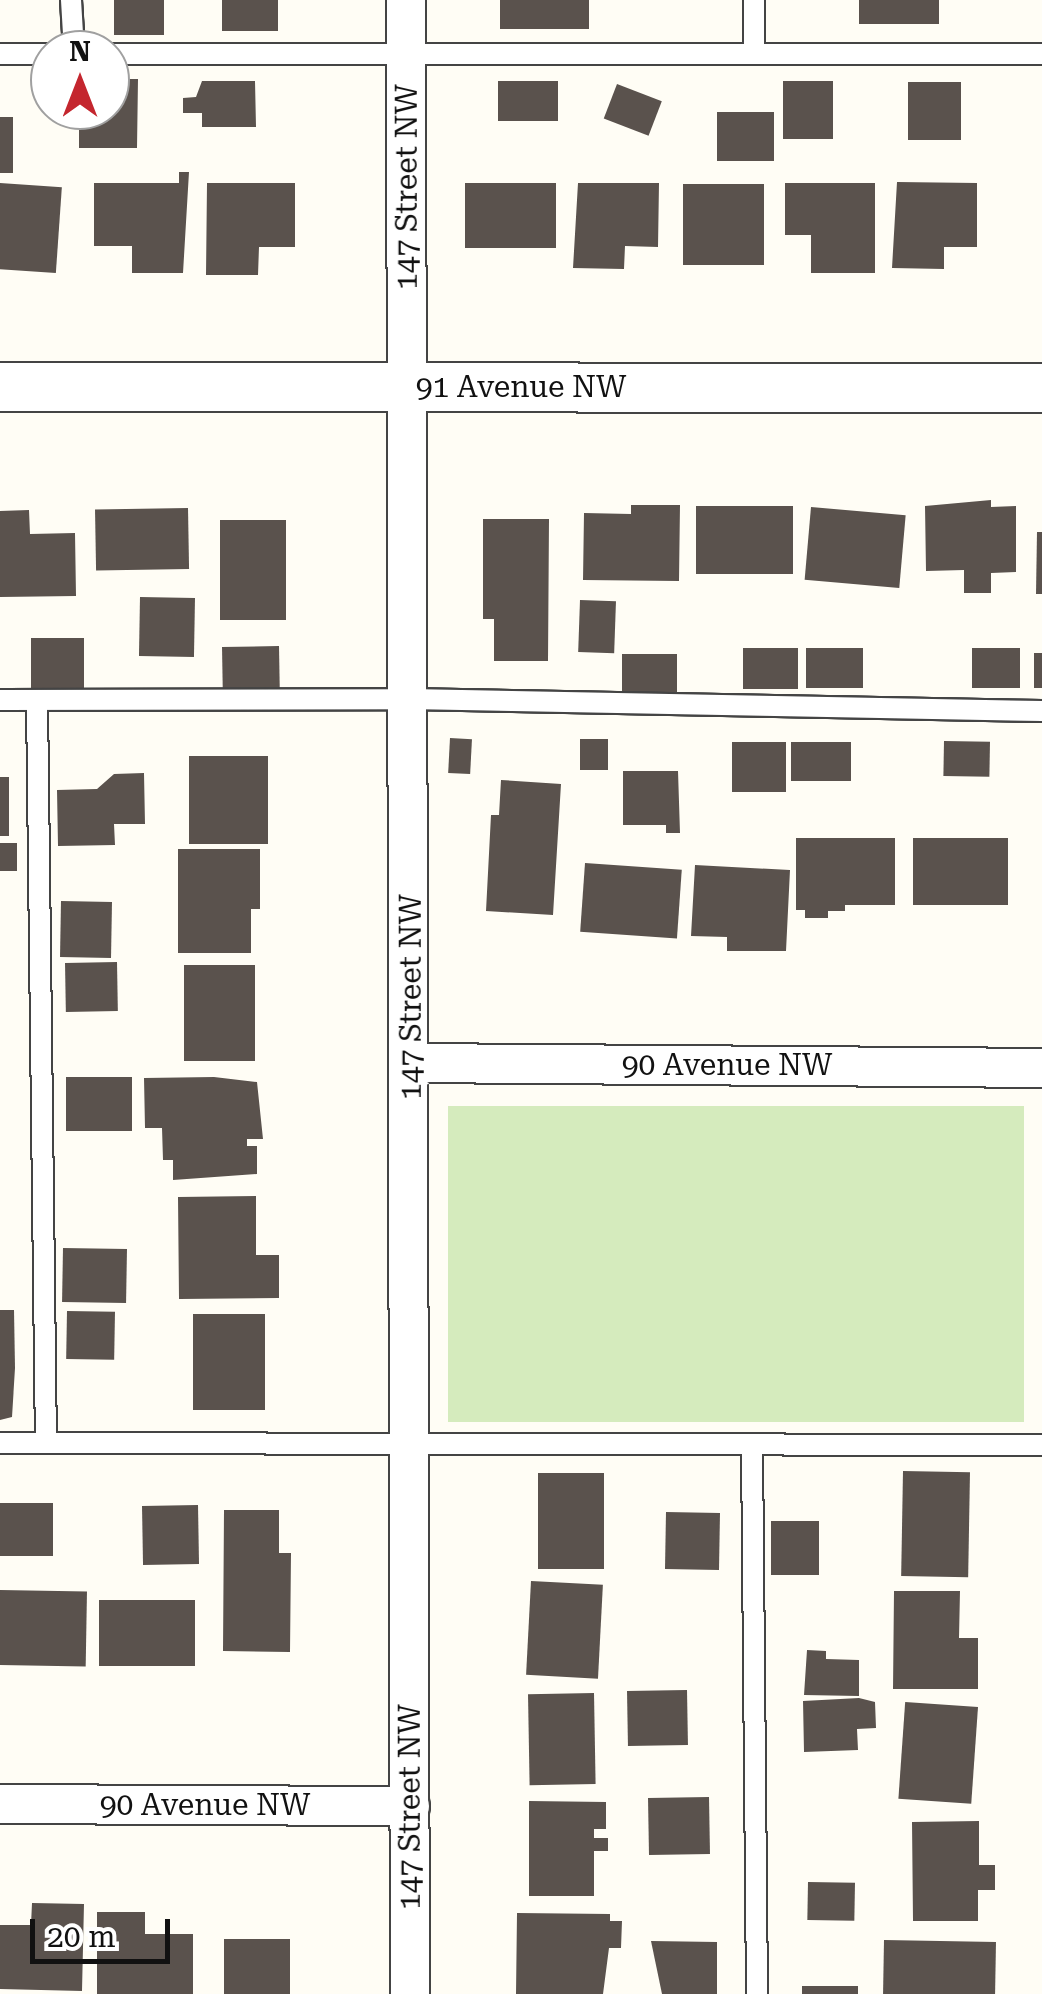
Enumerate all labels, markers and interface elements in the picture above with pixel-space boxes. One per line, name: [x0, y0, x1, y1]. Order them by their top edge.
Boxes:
north arrow: [30, 30, 130, 130]
text: N: [69, 35, 91, 68]
street label: 147 Street NW: [389, 84, 425, 290]
street label: 91 Avenue NW: [416, 369, 626, 405]
street label: 147 Street NW: [393, 894, 429, 1100]
street label: 90 Avenue NW: [622, 1047, 832, 1083]
street label: 147 Street NW: [392, 1704, 428, 1910]
street label: 90 Avenue NW: [100, 1787, 310, 1823]
scale bar: [35, 1899, 175, 1961]
text: 20 m: [47, 1919, 116, 1954]

